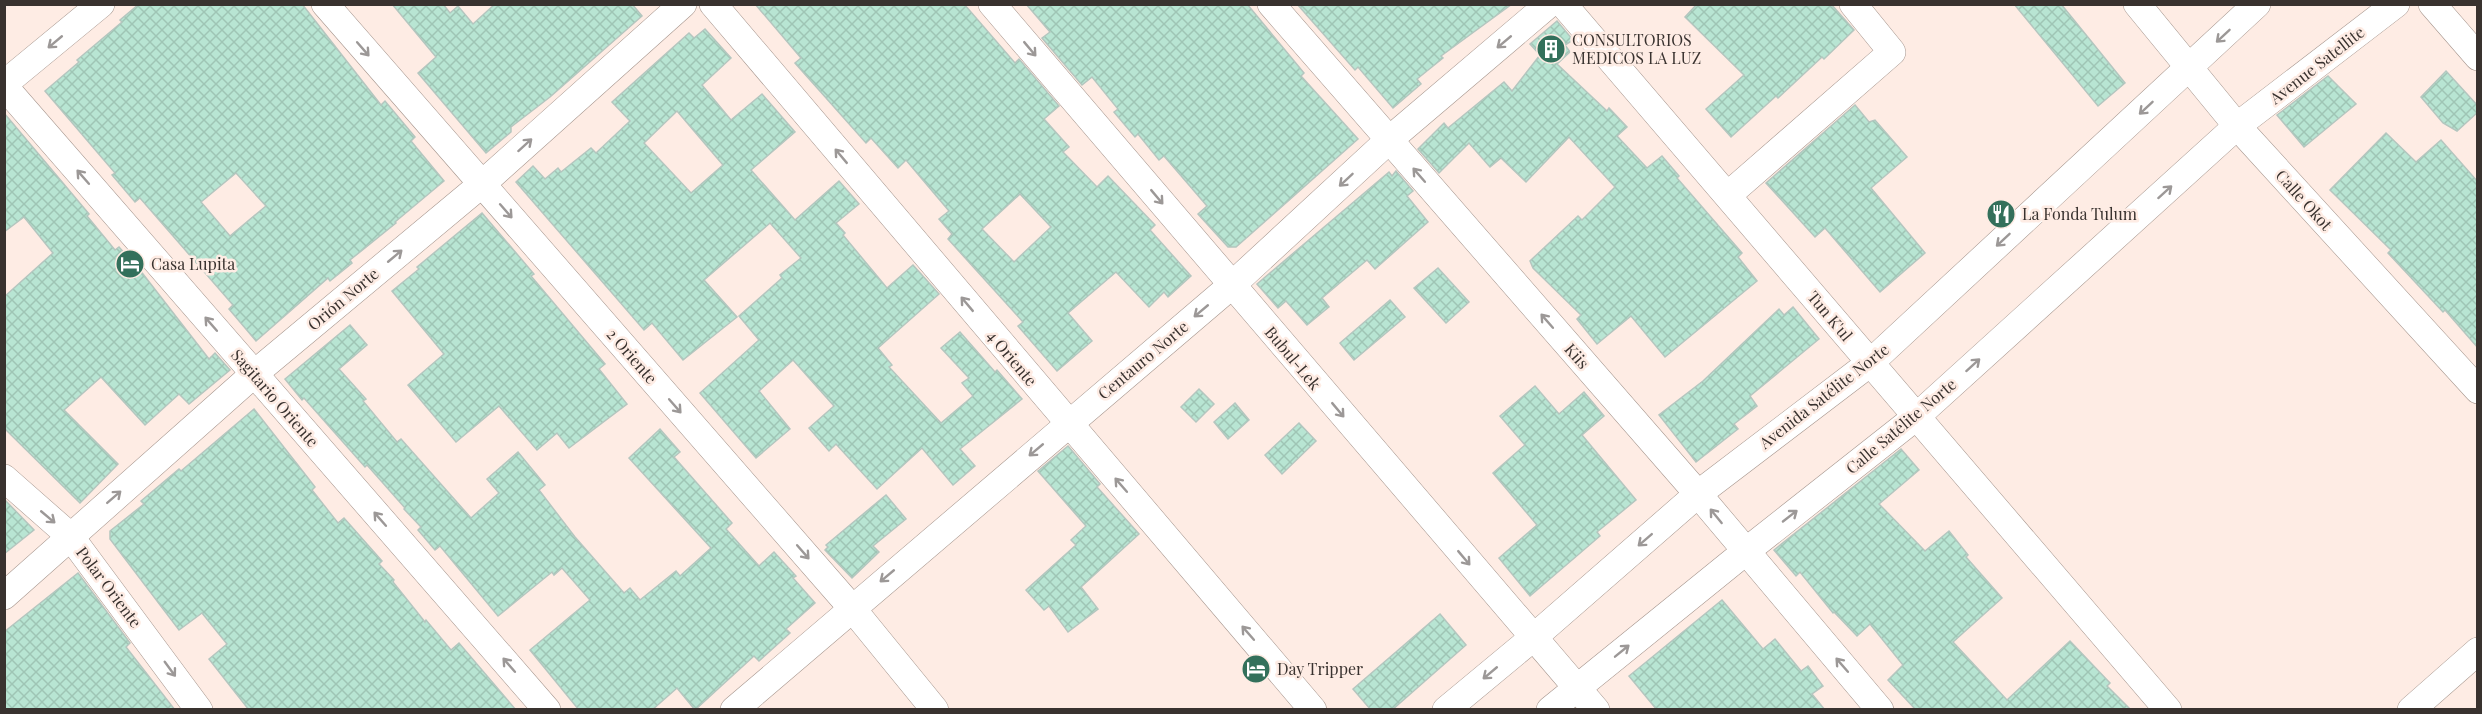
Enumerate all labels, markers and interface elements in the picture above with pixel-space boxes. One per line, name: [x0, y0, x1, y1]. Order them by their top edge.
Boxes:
street label: Avenue Satellite: [2264, 21, 2368, 109]
place label: CONSULTORIOS MEDICOS LA LUZ: [1572, 29, 1701, 68]
one-way arrow: [2216, 29, 2231, 44]
building icon: CONSULTORIOS MEDICOS LA LUZ: [1535, 33, 1567, 65]
one-way arrow: [48, 35, 64, 48]
one-way arrow: [1496, 36, 1512, 49]
one-way arrow: [356, 41, 370, 56]
one-way arrow: [1023, 41, 1037, 56]
one-way arrow: [2139, 101, 2154, 115]
one-way arrow: [517, 138, 532, 152]
one-way arrow: [834, 149, 848, 164]
street label: Calle Okot: [2272, 165, 2337, 235]
one-way arrow: [1412, 167, 1426, 182]
one-way arrow: [76, 170, 90, 185]
one-way arrow: [1338, 173, 1353, 187]
one-way arrow: [2157, 185, 2172, 199]
one-way arrow: [1150, 189, 1164, 204]
restaurant icon: La Fonda Tulum: [1985, 198, 2017, 230]
one-way arrow: [499, 203, 512, 219]
place label: La Fonda Tulum: [2022, 203, 2137, 224]
one-way arrow: [1996, 233, 2011, 247]
hotel icon: Casa Lupita: [114, 248, 146, 280]
one-way arrow: [387, 249, 403, 262]
place label: Casa Lupita: [151, 253, 235, 274]
street label: Orión Norte: [303, 263, 383, 335]
street label: Tun K'ul: [1803, 286, 1858, 345]
one-way arrow: [961, 297, 974, 313]
one-way arrow: [1194, 304, 1209, 318]
one-way arrow: [1540, 314, 1554, 329]
one-way arrow: [204, 316, 217, 332]
street label: Centauro Norte: [1093, 316, 1192, 404]
street label: Bubul-Lek: [1261, 322, 1326, 394]
street label: 2 Oriente: [603, 324, 662, 388]
street label: 4 Oriente: [983, 325, 1042, 390]
street label: Avenida Satélite Norte: [1754, 338, 1893, 453]
street label: Kiis: [1561, 339, 1594, 373]
street label: Sagitario Oriente: [227, 344, 324, 451]
one-way arrow: [1966, 358, 1981, 372]
street label: Calle Satélite Norte: [1841, 373, 1960, 478]
one-way arrow: [668, 398, 682, 413]
one-way arrow: [1331, 402, 1345, 417]
one-way arrow: [1029, 443, 1044, 457]
one-way arrow: [1114, 478, 1128, 493]
one-way arrow: [106, 490, 121, 504]
one-way arrow: [1710, 508, 1723, 524]
one-way arrow: [1782, 509, 1798, 522]
one-way arrow: [40, 510, 55, 524]
one-way arrow: [373, 512, 387, 527]
one-way arrow: [1637, 533, 1652, 547]
street label: Polar Oriente: [72, 542, 147, 631]
one-way arrow: [796, 545, 810, 560]
one-way arrow: [1458, 550, 1471, 566]
one-way arrow: [879, 570, 895, 583]
one-way arrow: [1241, 625, 1254, 641]
one-way arrow: [1614, 644, 1629, 658]
hotel icon: Day Tripper: [1240, 653, 1272, 685]
one-way arrow: [502, 658, 516, 674]
place label: Day Tripper: [1277, 658, 1363, 679]
one-way arrow: [1835, 658, 1849, 673]
one-way arrow: [163, 660, 176, 676]
one-way arrow: [1483, 666, 1498, 680]

